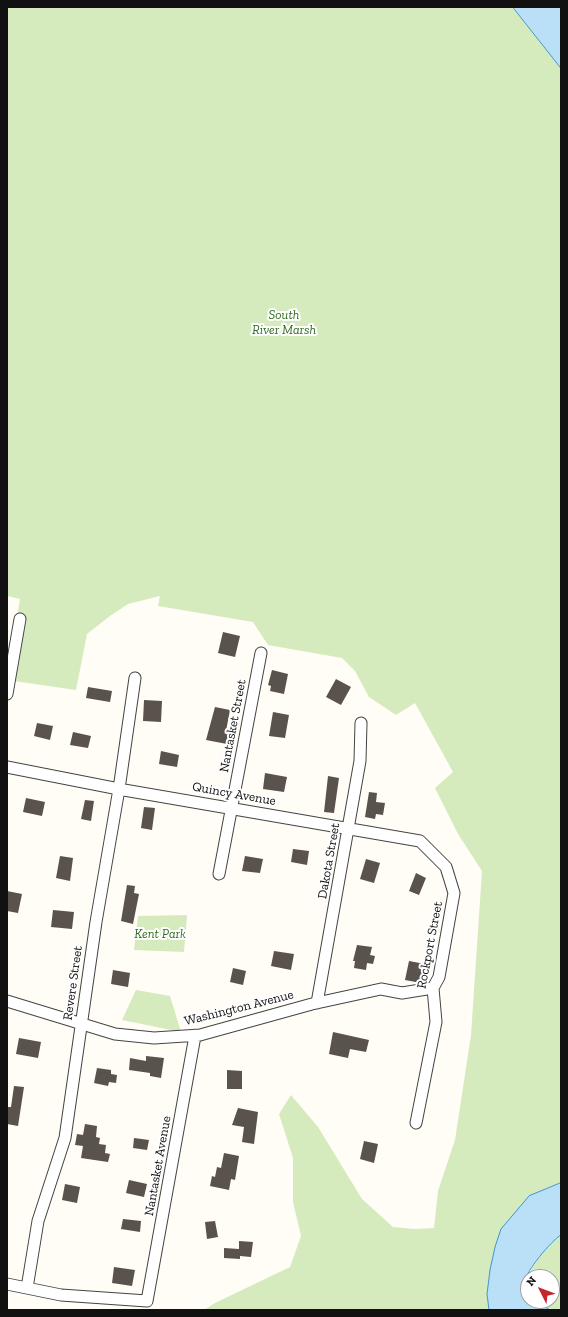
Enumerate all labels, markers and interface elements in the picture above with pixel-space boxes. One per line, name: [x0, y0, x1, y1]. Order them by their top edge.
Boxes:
park label: South River Marsh: [252, 307, 316, 338]
street label: Nantasket Street: [216, 678, 250, 774]
street label: Quincy Avenue: [191, 779, 277, 809]
street label: Dakota Street: [315, 822, 343, 900]
street label: Rockport Street: [414, 900, 446, 990]
park label: Kent Park: [134, 926, 186, 942]
street label: Revere Street: [60, 945, 86, 1021]
street label: Washington Avenue: [183, 987, 295, 1029]
street label: Nantasket Avenue: [142, 1115, 174, 1217]
north arrow: [520, 1269, 560, 1309]
text: N: [524, 1274, 539, 1289]

